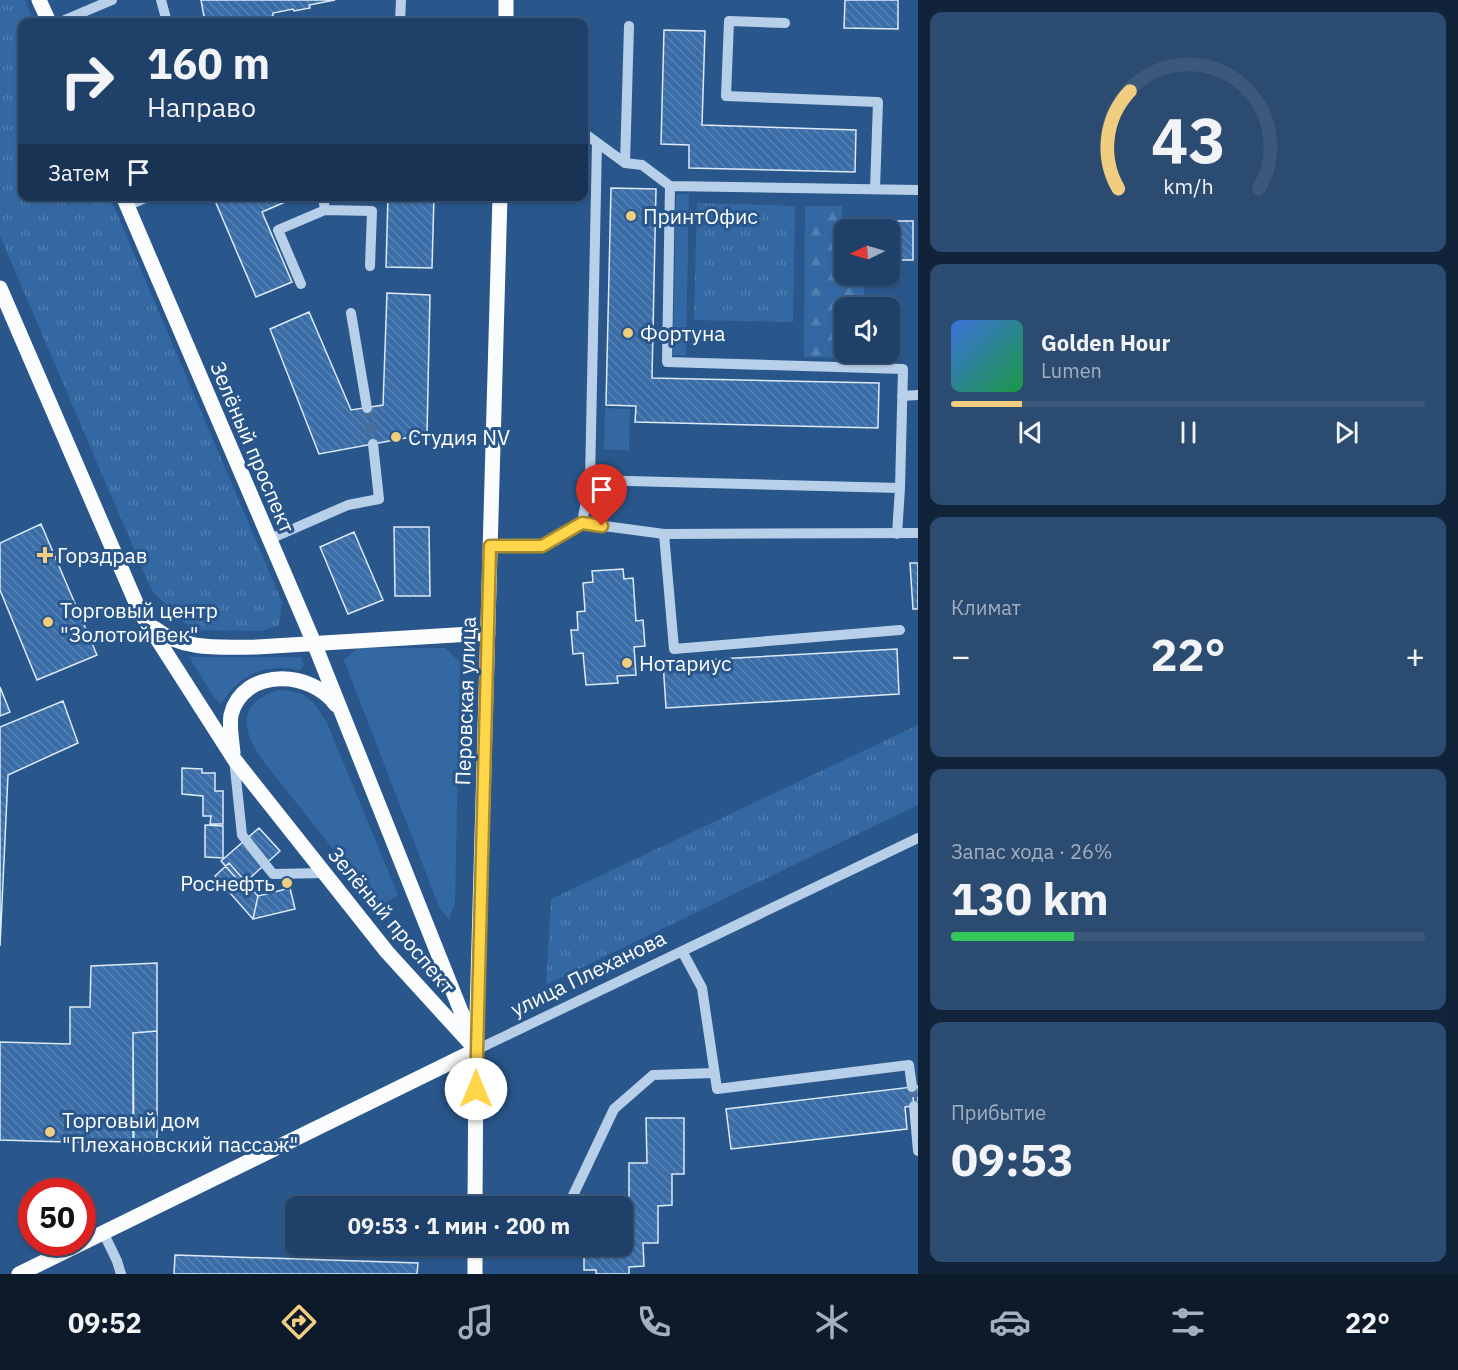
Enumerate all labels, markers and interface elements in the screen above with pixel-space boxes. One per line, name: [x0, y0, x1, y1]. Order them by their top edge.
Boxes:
text: 160 m: [147, 36, 270, 91]
icon: right: [48, 42, 126, 120]
text: Направо: [147, 89, 256, 124]
text: 43: [1151, 99, 1225, 180]
icon: arrive: [122, 156, 155, 189]
text: Затем: [48, 158, 110, 187]
text: km/h: [1163, 173, 1213, 201]
place label: ПринтОфис: [643, 202, 758, 230]
marker: ПринтОфис: [624, 209, 638, 223]
north arrow: [834, 219, 900, 285]
map controls: [834, 219, 900, 363]
button: sound: [834, 297, 900, 363]
place label: Фортуна: [640, 319, 726, 347]
marker: Фортуна: [621, 326, 635, 340]
text: Golden Hour: [1041, 328, 1170, 357]
street label: Зелёный проспект: [204, 357, 302, 537]
text: Lumen: [1041, 357, 1102, 384]
icon: previous: [1014, 416, 1047, 449]
icon: pause: [1172, 416, 1205, 449]
icon: next: [1330, 416, 1363, 449]
place label: Студия NV: [408, 423, 510, 451]
marker: Студия NV: [389, 430, 403, 444]
pin: [576, 464, 627, 526]
icon: arrive: [585, 473, 618, 506]
place label: Горздрав: [57, 541, 147, 569]
marker: Горздрав: [38, 548, 52, 562]
text: Климат: [951, 594, 1021, 621]
place label: Торговый центр "Золотой век": [60, 596, 218, 648]
marker: Торговый центр "Золотой век": [41, 615, 55, 629]
street label: Перовская улица: [448, 616, 482, 786]
text: 22°: [1150, 625, 1226, 683]
text: −: [951, 634, 971, 677]
text: +: [1405, 634, 1425, 677]
place label: Нотариус: [639, 649, 731, 677]
marker: Нотариус: [620, 656, 634, 670]
text: Запас хода · 26%: [951, 838, 1113, 865]
street label: Зелёный проспект: [322, 841, 462, 999]
place label: Роснефть: [180, 869, 275, 897]
text: 130 km: [951, 869, 1109, 927]
marker: Роснефть: [280, 876, 294, 890]
street label: улица Плеханова: [506, 923, 670, 1023]
position arrow: [444, 1057, 508, 1121]
text: Прибытие: [951, 1099, 1046, 1126]
place label: Торговый дом "Плехановский пассаж": [62, 1106, 298, 1158]
marker: Торговый дом "Плехановский пассаж": [43, 1125, 57, 1139]
text: 09:53: [951, 1130, 1074, 1188]
speed limit sign: 50: [18, 1178, 96, 1256]
text: 09:53 · 1 мин · 200 m: [348, 1211, 570, 1240]
icon: directions: [278, 1301, 320, 1343]
icon: music: [455, 1301, 497, 1343]
icon: phone: [633, 1301, 675, 1343]
icon: climate: [811, 1301, 853, 1343]
icon: car: [989, 1301, 1031, 1343]
icon: filters: [1167, 1301, 1209, 1343]
text: 09:52: [68, 1305, 142, 1340]
text: 22°: [1345, 1305, 1390, 1340]

